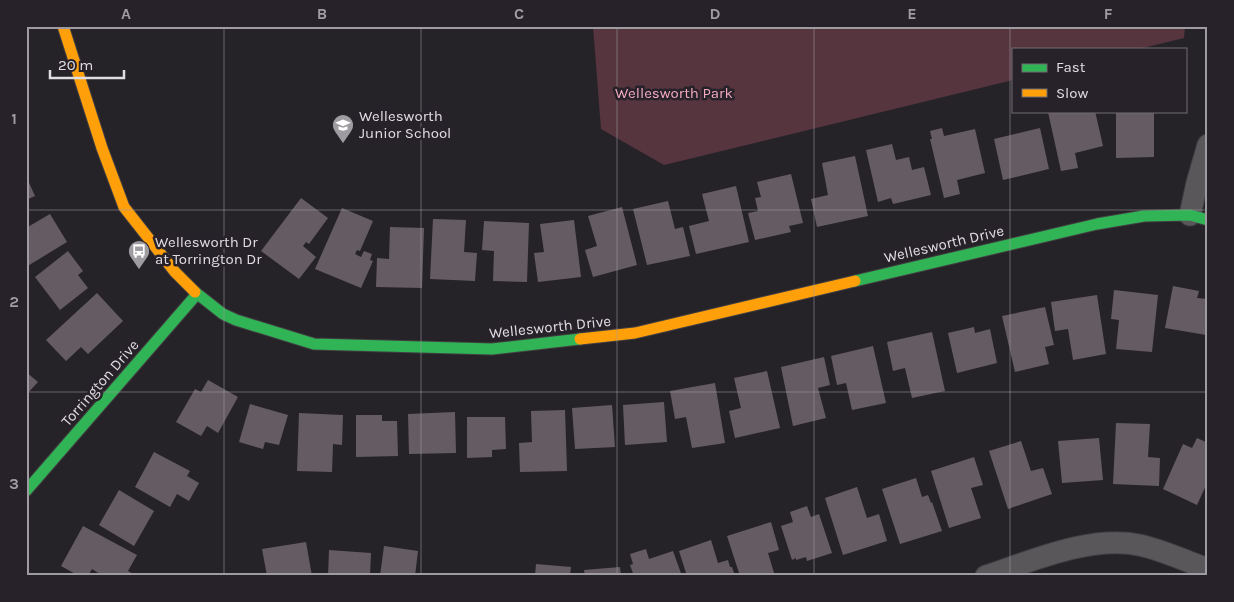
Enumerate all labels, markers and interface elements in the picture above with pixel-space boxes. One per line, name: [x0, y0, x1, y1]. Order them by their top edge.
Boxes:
text: A: [121, 4, 131, 23]
text: B: [317, 4, 327, 23]
text: C: [514, 4, 524, 23]
text: D: [710, 4, 721, 23]
text: E: [907, 4, 917, 23]
text: F: [1104, 4, 1113, 23]
scale bar: [50, 48, 124, 80]
legend: [1012, 48, 1186, 112]
text: 20 m: [58, 56, 93, 74]
text: Fast: [1056, 58, 1086, 76]
park label: Wellesworth Park: [615, 84, 733, 102]
text: Slow: [1056, 84, 1088, 102]
place label: Wellesworth Junior School: [359, 107, 451, 142]
text: 1: [11, 109, 17, 128]
school or university icon: Wellesworth Junior School: [331, 113, 355, 144]
street label: Wellesworth Drive: [882, 221, 1006, 267]
place label: Wellesworth Dr at Torrington Dr: [155, 233, 262, 268]
bus stop icon: Wellesworth Dr at Torrington Dr: [127, 239, 151, 270]
text: 2: [9, 292, 19, 311]
street label: Wellesworth Drive: [488, 312, 612, 342]
street label: Torrington Drive: [58, 336, 142, 430]
text: 3: [9, 474, 19, 493]

